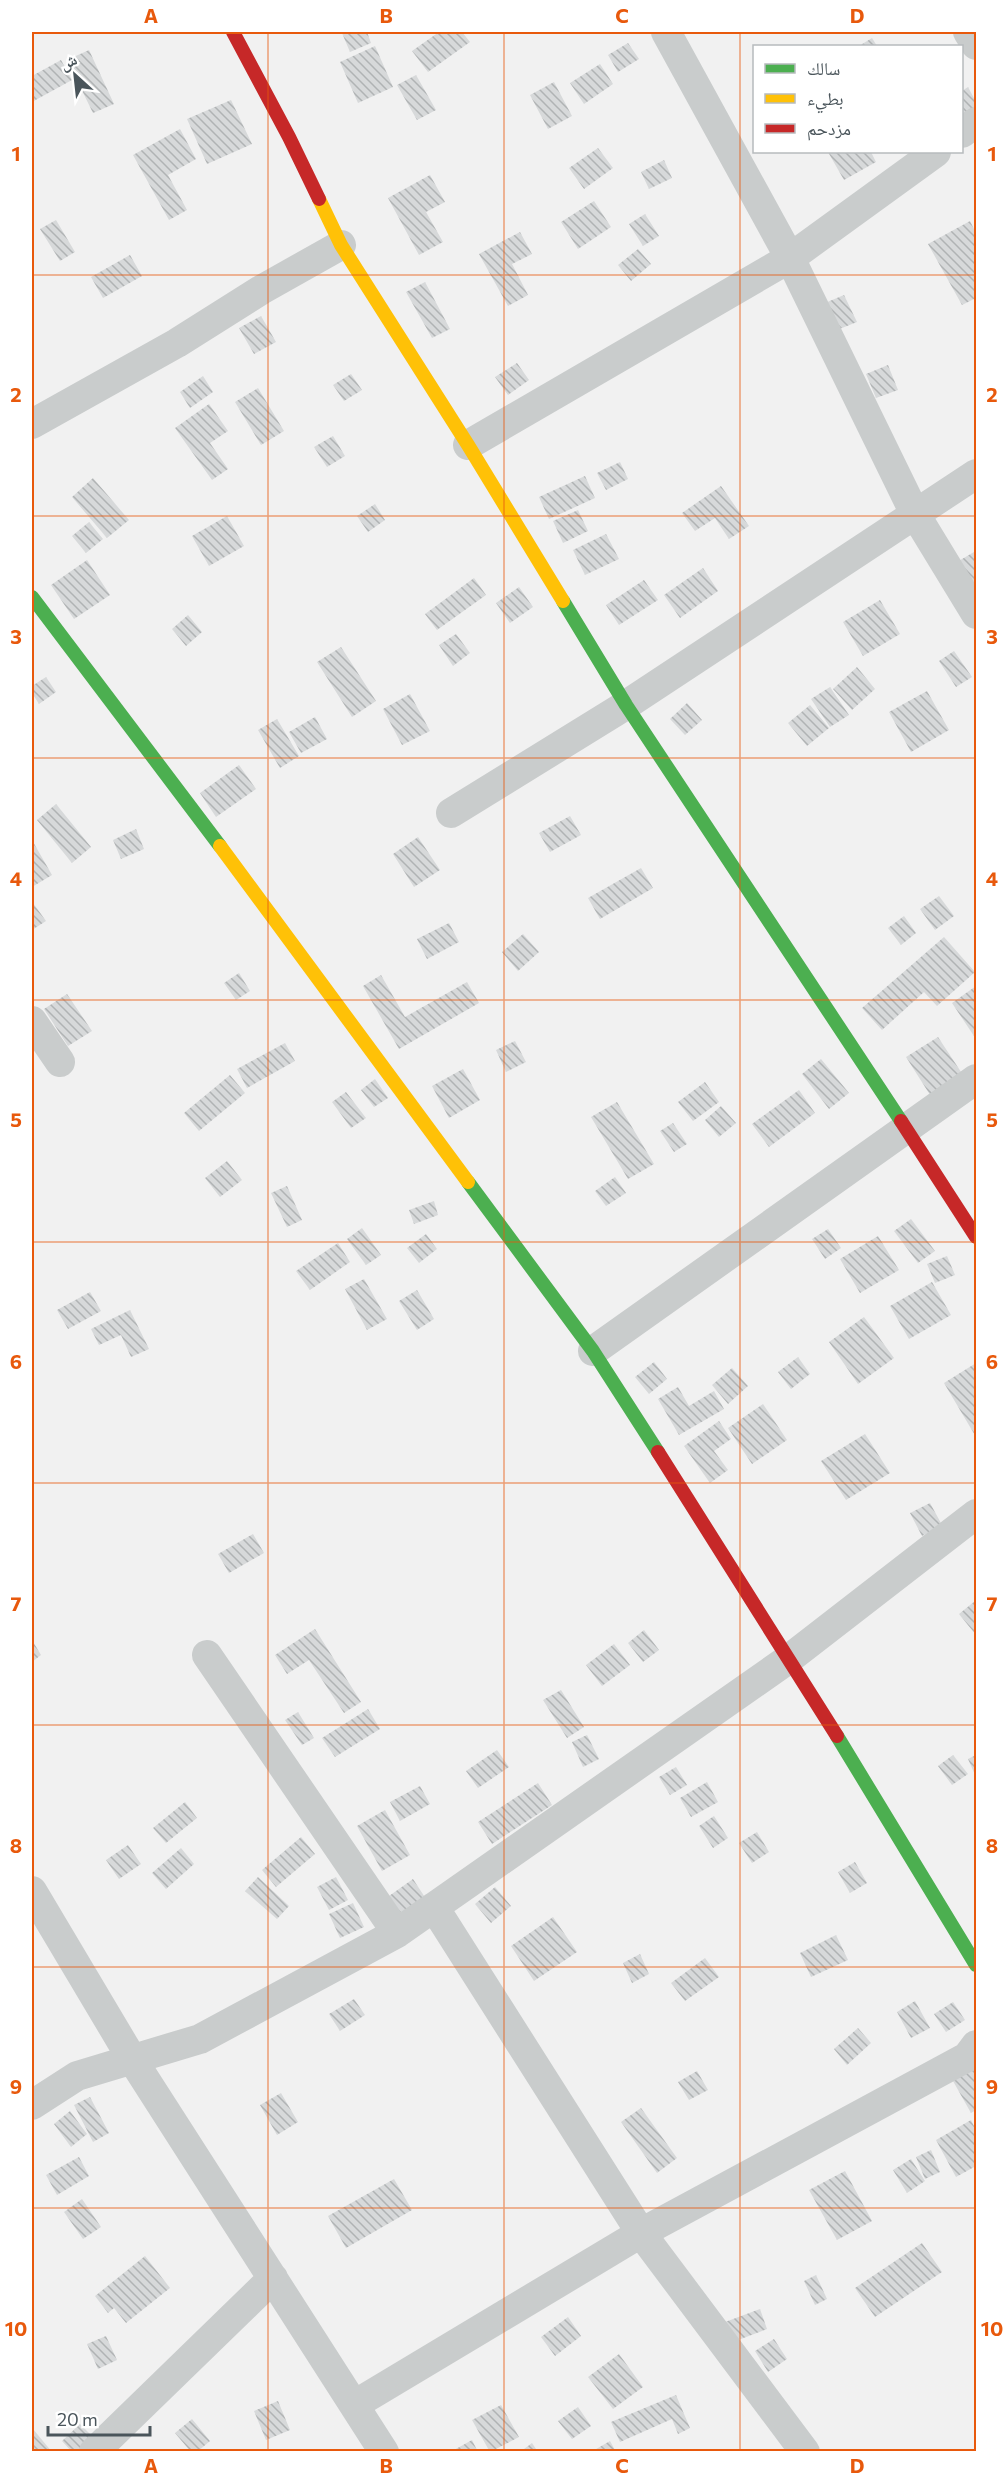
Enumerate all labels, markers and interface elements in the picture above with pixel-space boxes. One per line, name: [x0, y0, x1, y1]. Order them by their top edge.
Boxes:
text: A: [144, 3, 158, 27]
text: B: [379, 3, 393, 27]
text: C: [615, 3, 629, 27]
text: D: [850, 3, 864, 27]
north arrow: [45, 45, 105, 105]
legend: [753, 45, 963, 153]
text: ش: [56, 49, 80, 74]
text: سالك: [807, 57, 840, 79]
text: بطيء: [807, 87, 844, 114]
text: مزدحم: [807, 117, 851, 141]
text: 1: [11, 141, 21, 165]
text: 1: [987, 141, 997, 165]
text: 2: [10, 382, 22, 406]
text: 2: [986, 382, 998, 406]
text: 3: [10, 624, 22, 648]
text: 3: [986, 624, 998, 648]
text: 4: [10, 866, 22, 890]
text: 4: [986, 866, 998, 890]
text: 5: [10, 1107, 22, 1131]
text: 5: [986, 1107, 998, 1131]
text: 6: [10, 1349, 22, 1373]
text: 6: [986, 1349, 998, 1373]
text: 7: [11, 1591, 22, 1615]
text: 7: [987, 1591, 998, 1615]
text: 8: [10, 1833, 22, 1857]
text: 8: [986, 1833, 998, 1857]
text: 9: [10, 2074, 22, 2098]
text: 9: [986, 2074, 998, 2098]
text: 10: [5, 2316, 27, 2340]
text: 10: [981, 2316, 1003, 2340]
scale bar: [48, 2399, 150, 2437]
text: 20 m: [57, 2408, 98, 2430]
text: A: [144, 2453, 158, 2477]
text: B: [379, 2453, 393, 2477]
text: C: [615, 2453, 629, 2477]
text: D: [850, 2453, 864, 2477]

